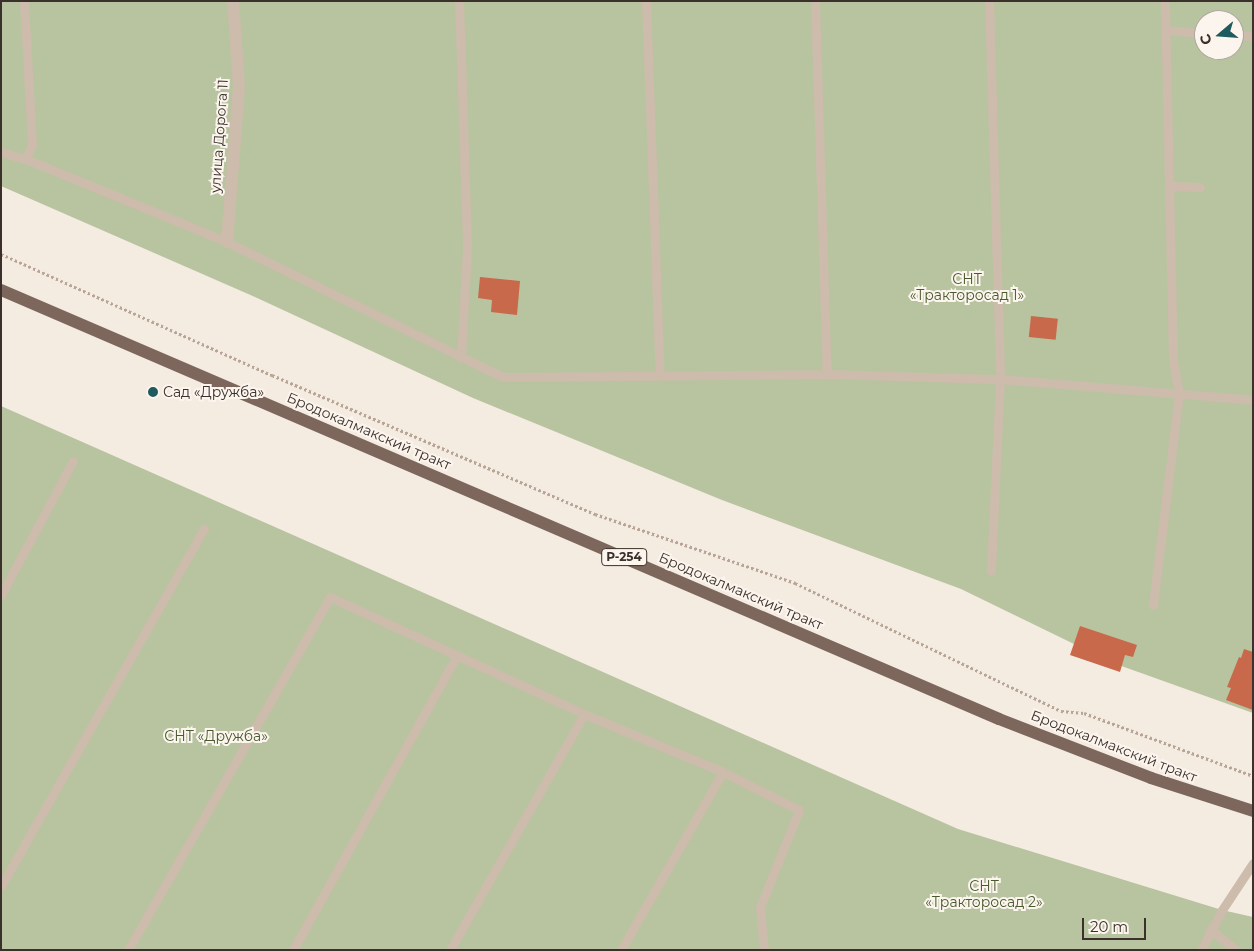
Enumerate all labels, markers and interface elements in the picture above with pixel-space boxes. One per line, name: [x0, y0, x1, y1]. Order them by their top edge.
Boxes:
north arrow: [1194, 10, 1244, 60]
text: С: [1196, 32, 1216, 47]
street label: улица Дорога 11: [207, 78, 231, 194]
park label: СНТ «Тракторосад 1»: [910, 271, 1024, 304]
place label: Сад «Дружба»: [163, 384, 264, 400]
marker: Сад «Дружба»: [147, 386, 159, 398]
street label: Бродокалмакский тракт: [284, 389, 454, 473]
road number: Р-254: [600, 548, 648, 566]
street label: Бродокалмакский тракт: [656, 549, 826, 633]
street label: Бродокалмакский тракт: [1029, 707, 1199, 785]
park label: СНТ «Дружба»: [164, 728, 268, 744]
park label: СНТ «Тракторосад 2»: [925, 878, 1043, 910]
scale bar: [1084, 908, 1148, 940]
text: 20 m: [1090, 917, 1128, 936]

